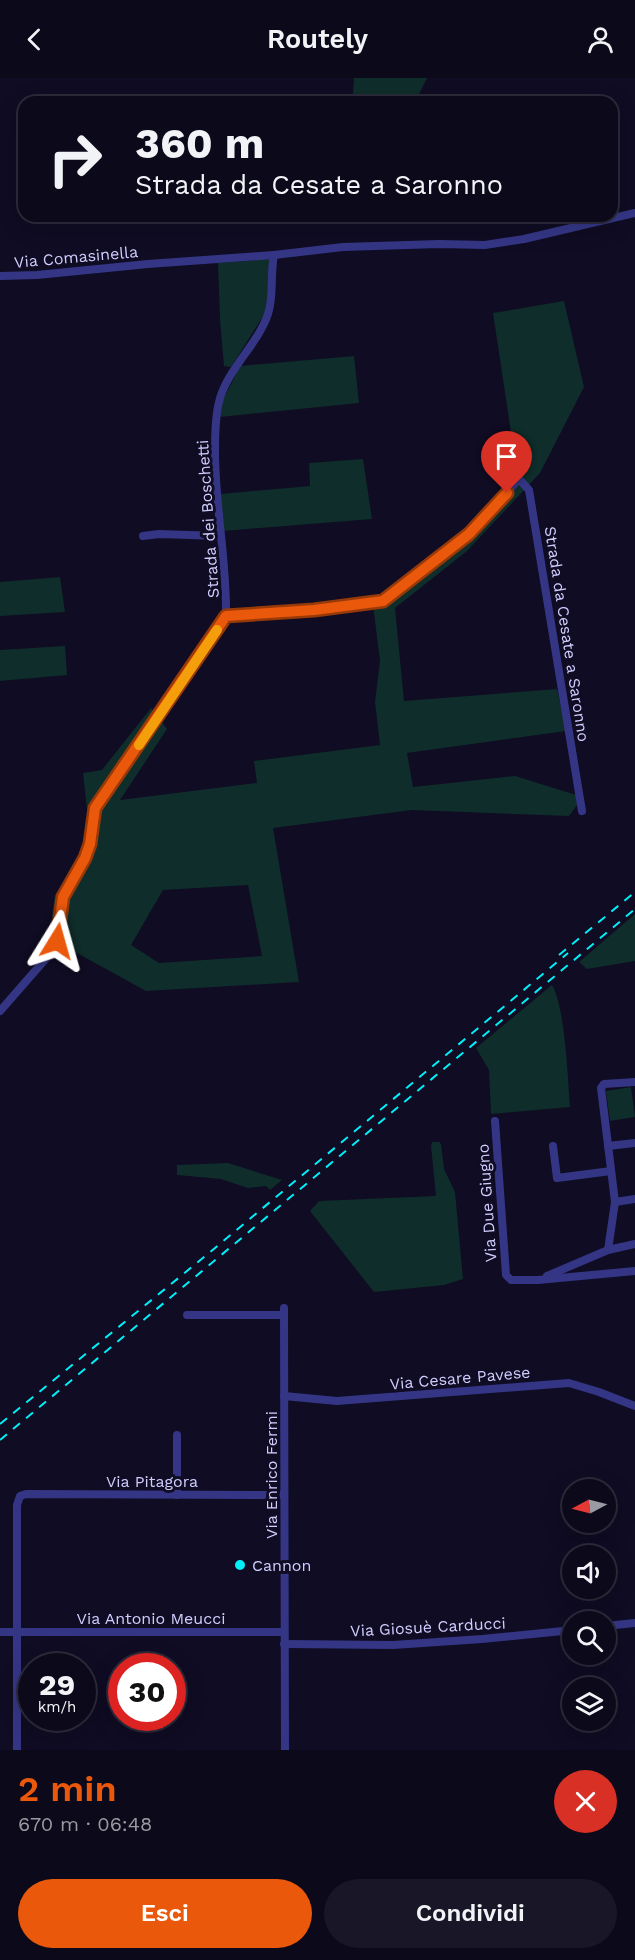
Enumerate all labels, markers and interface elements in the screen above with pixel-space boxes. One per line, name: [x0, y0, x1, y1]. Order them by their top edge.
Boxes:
icon: back: [18, 23, 51, 56]
text: Routely: [267, 23, 368, 55]
icon: person: [584, 23, 617, 56]
text: 360 m: [135, 119, 264, 168]
icon: right: [36, 120, 114, 198]
text: Strada da Cesate a Saronno: [135, 169, 503, 201]
street label: Via Comasinella: [13, 242, 139, 272]
pin: [481, 431, 532, 493]
street label: Strada dei Boschetti: [193, 439, 223, 599]
icon: arrive: [490, 440, 523, 473]
street label: Strada da Cesate a Saronno: [541, 525, 593, 743]
position arrow: [25, 909, 89, 973]
street label: Via Due Giugno: [473, 1143, 501, 1263]
street label: Via Cesare Pavese: [389, 1362, 531, 1394]
street label: Via Enrico Fermi: [262, 1411, 281, 1539]
street label: Via Pitagora: [106, 1472, 198, 1491]
north arrow: [562, 1479, 616, 1533]
map controls: [562, 1479, 616, 1731]
button: sound: [562, 1545, 616, 1599]
place label: Cannon: [252, 1556, 311, 1575]
marker: Cannon: [233, 1558, 247, 1572]
street label: Via Antonio Meucci: [77, 1609, 225, 1628]
button: search: [562, 1611, 616, 1665]
street label: Via Giosuè Carducci: [350, 1613, 506, 1641]
speed limit sign: 30: [108, 1653, 186, 1731]
text: 29: [39, 1667, 75, 1702]
button: layers: [562, 1677, 616, 1731]
text: km/h: [38, 1698, 76, 1716]
text: 2 min: [18, 1768, 117, 1810]
button: close: [554, 1770, 617, 1833]
text: 670 m · 06:48: [18, 1812, 152, 1836]
button: Esci: [18, 1879, 312, 1948]
button: Condividi: [324, 1879, 617, 1948]

